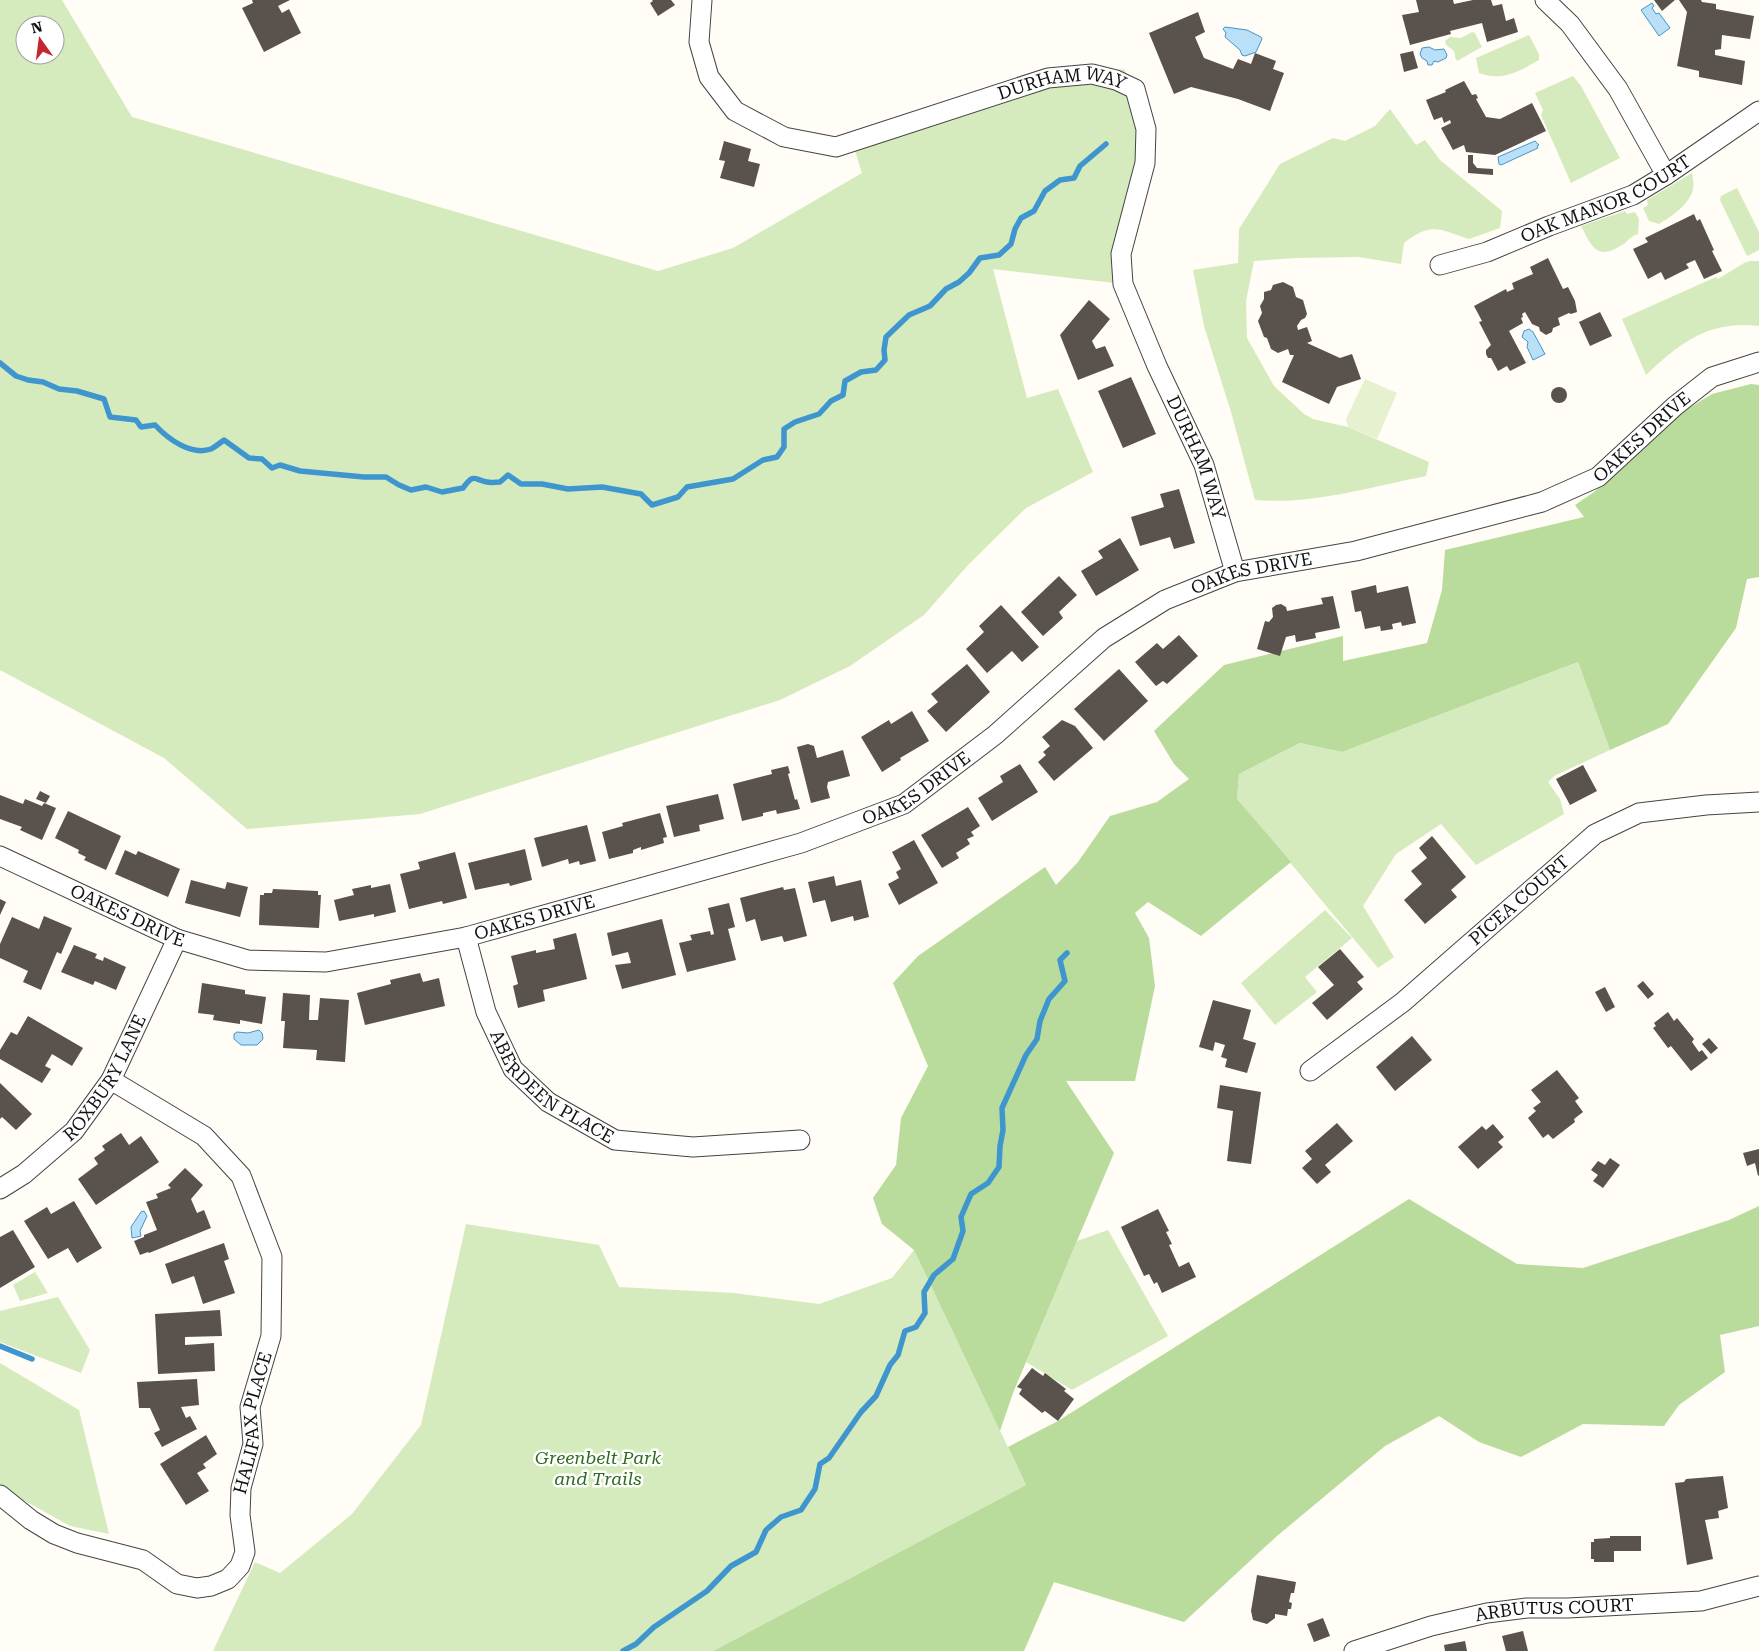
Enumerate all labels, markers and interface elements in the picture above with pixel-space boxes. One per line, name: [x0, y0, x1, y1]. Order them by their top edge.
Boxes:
north arrow: [15, 15, 65, 65]
text: N: [30, 18, 44, 36]
street label: DURHAM WAY: [995, 62, 1131, 104]
street label: OAK MANOR COURT: [1517, 150, 1694, 247]
street label: OAKES DRIVE: [1588, 387, 1694, 486]
street label: DURHAM WAY: [1163, 392, 1230, 522]
street label: OAKES DRIVE: [1188, 548, 1314, 599]
street label: OAKES DRIVE: [859, 747, 974, 829]
street label: PICEA COURT: [1465, 851, 1573, 949]
street label: OAKES DRIVE: [67, 879, 188, 951]
street label: OAKES DRIVE: [472, 890, 597, 944]
street label: ROXBURY LANE: [59, 1011, 150, 1145]
street label: ABERDEEN PLACE: [486, 1027, 618, 1147]
street label: HALIFAX PLACE: [229, 1349, 276, 1496]
park label: Greenbelt Park and Trails: [535, 1447, 661, 1489]
street label: ARBUTUS COURT: [1473, 1594, 1634, 1625]

